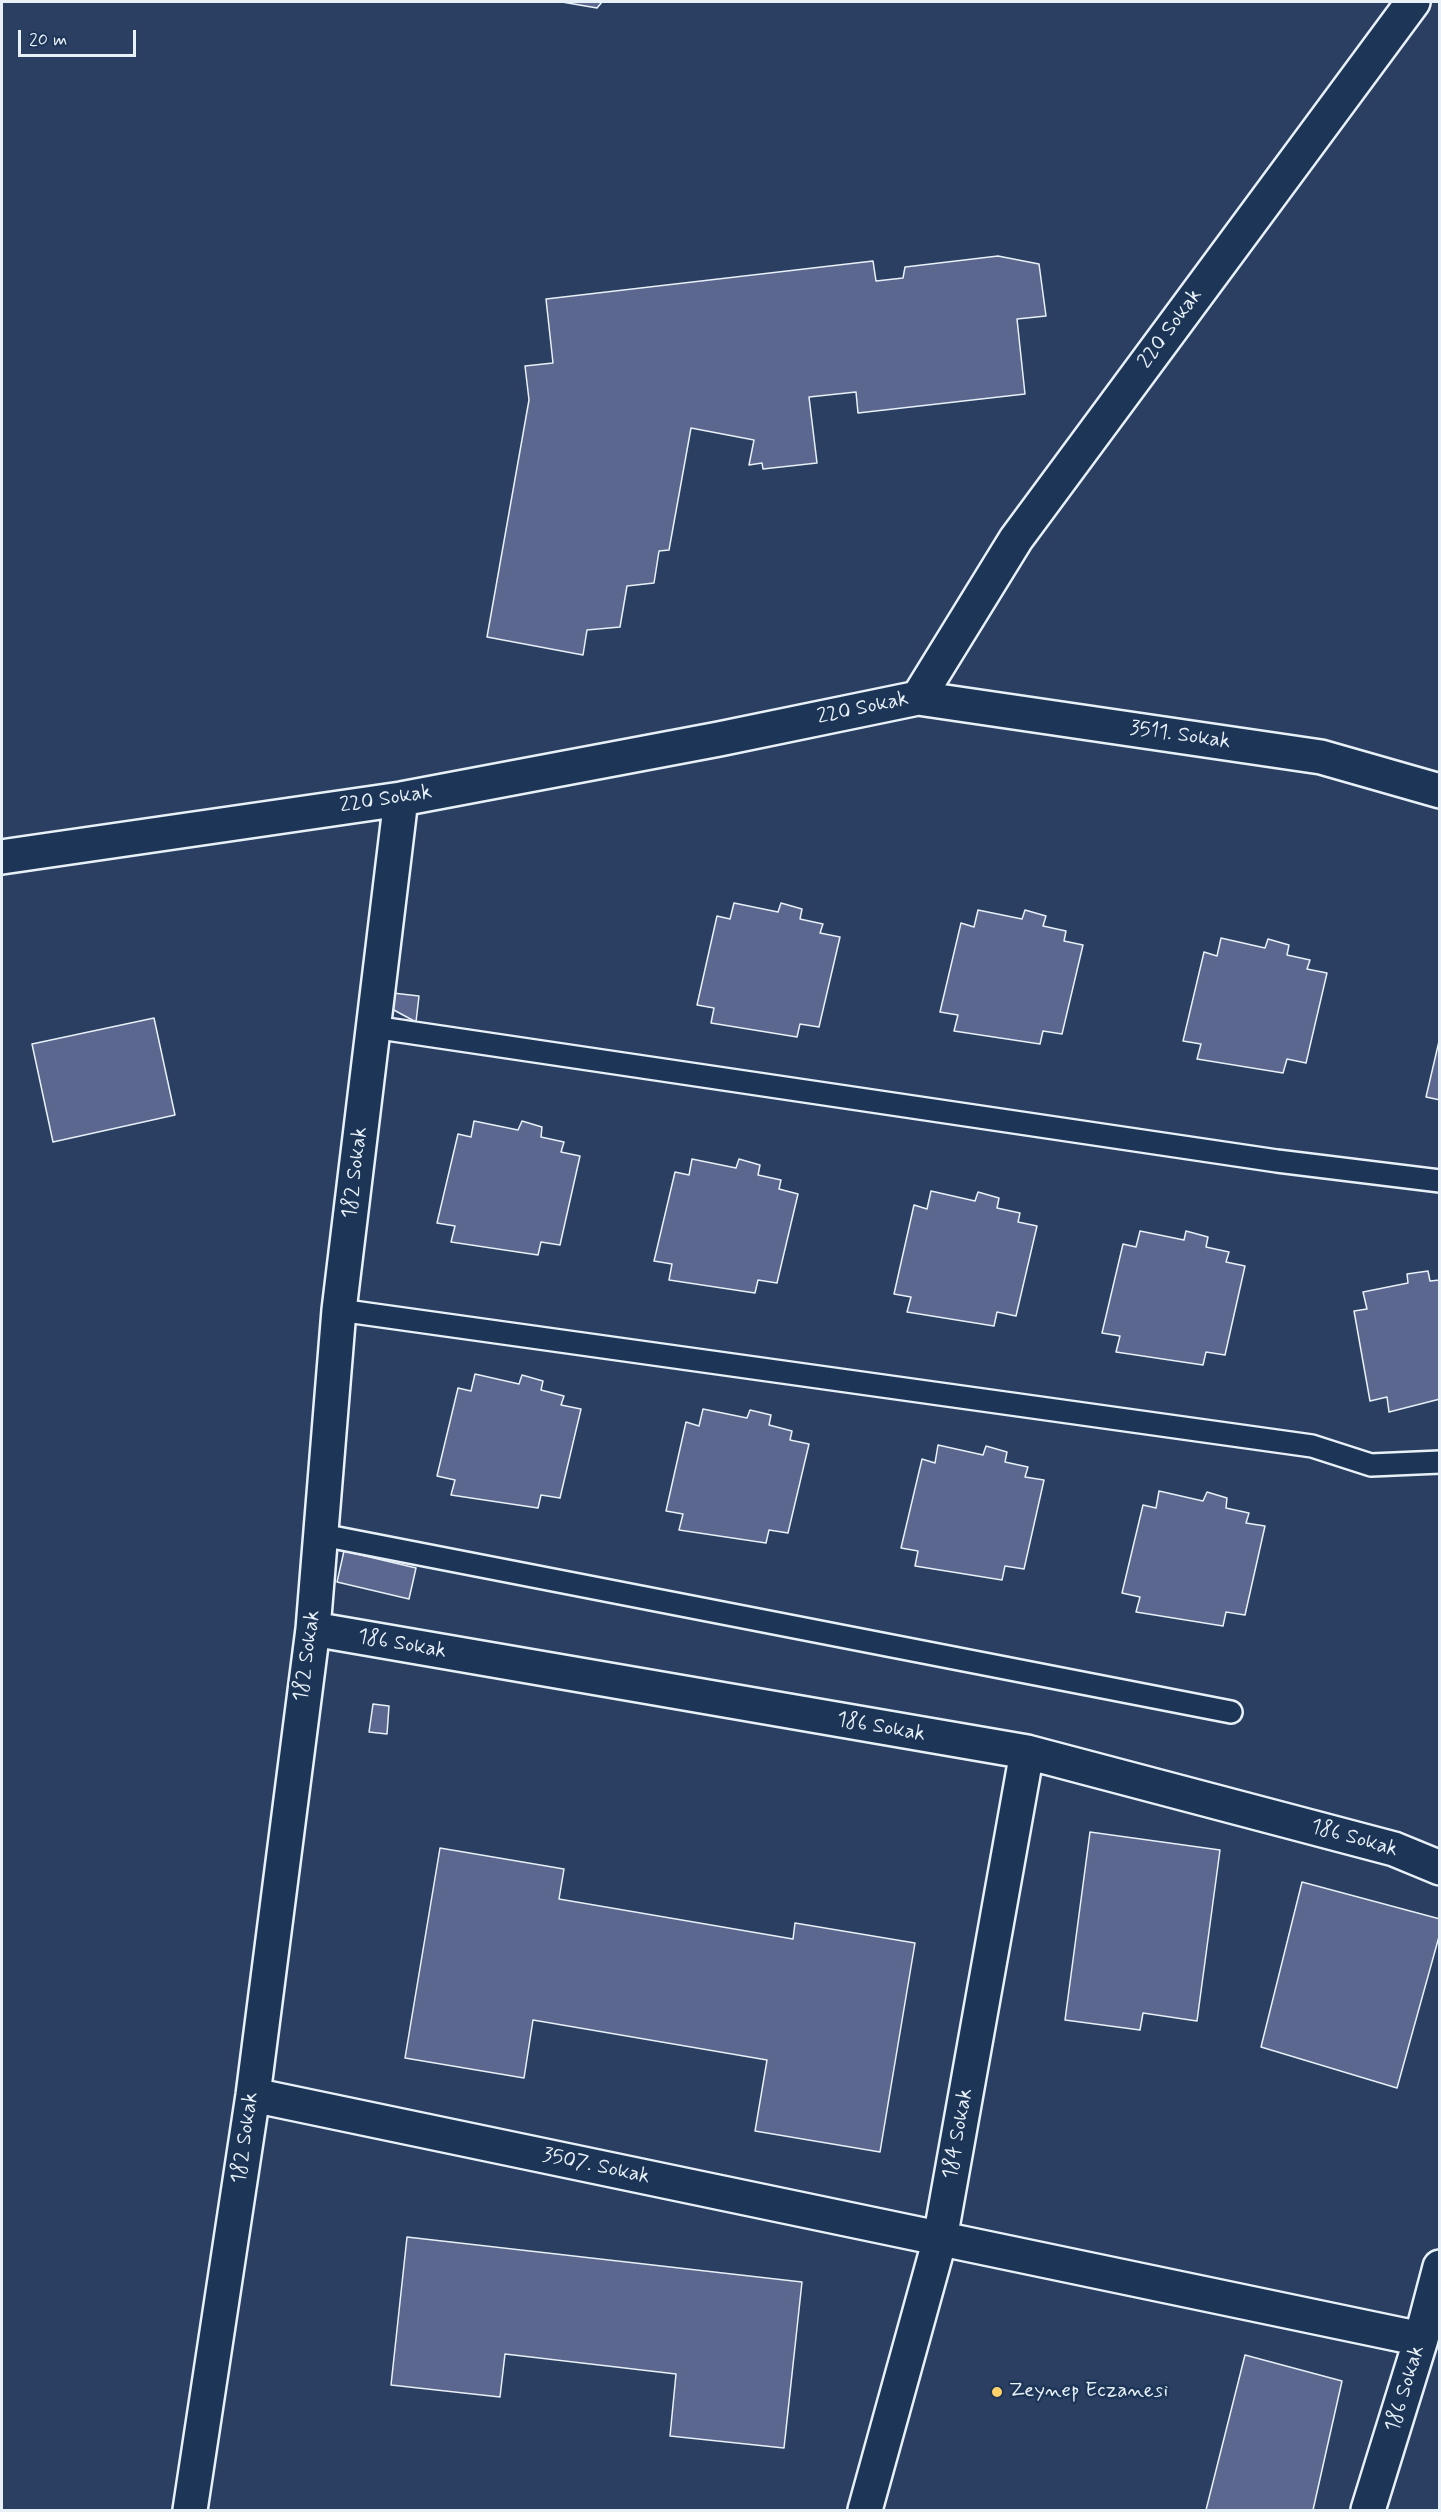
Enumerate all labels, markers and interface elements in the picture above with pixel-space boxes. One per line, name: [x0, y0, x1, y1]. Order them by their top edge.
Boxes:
scale bar: [21, 18, 140, 56]
text: 20 m: [29, 28, 67, 52]
street label: 220 Sokak: [1134, 284, 1208, 374]
street label: 220 Sokak: [815, 687, 911, 731]
street label: 3511. Sokak: [1128, 716, 1232, 756]
street label: 220 Sokak: [338, 780, 434, 820]
street label: 182 Sokak: [338, 1126, 374, 1220]
street label: 182 Sokak: [289, 1609, 327, 1703]
street label: 186 Sokak: [356, 1625, 448, 1665]
street label: 186 Sokak: [835, 1708, 927, 1748]
street label: 186 Sokak: [1307, 1815, 1401, 1863]
street label: 184 Sokak: [939, 2086, 979, 2182]
street label: 182 Sokak: [227, 2091, 265, 2185]
street label: 3507. Sokak: [540, 2143, 652, 2191]
street label: 186 Sokak: [1381, 2342, 1431, 2436]
place label: Zeynep Eczanesi: [1009, 2379, 1168, 2405]
marker: Zeynep Eczanesi: [990, 2385, 1004, 2399]

